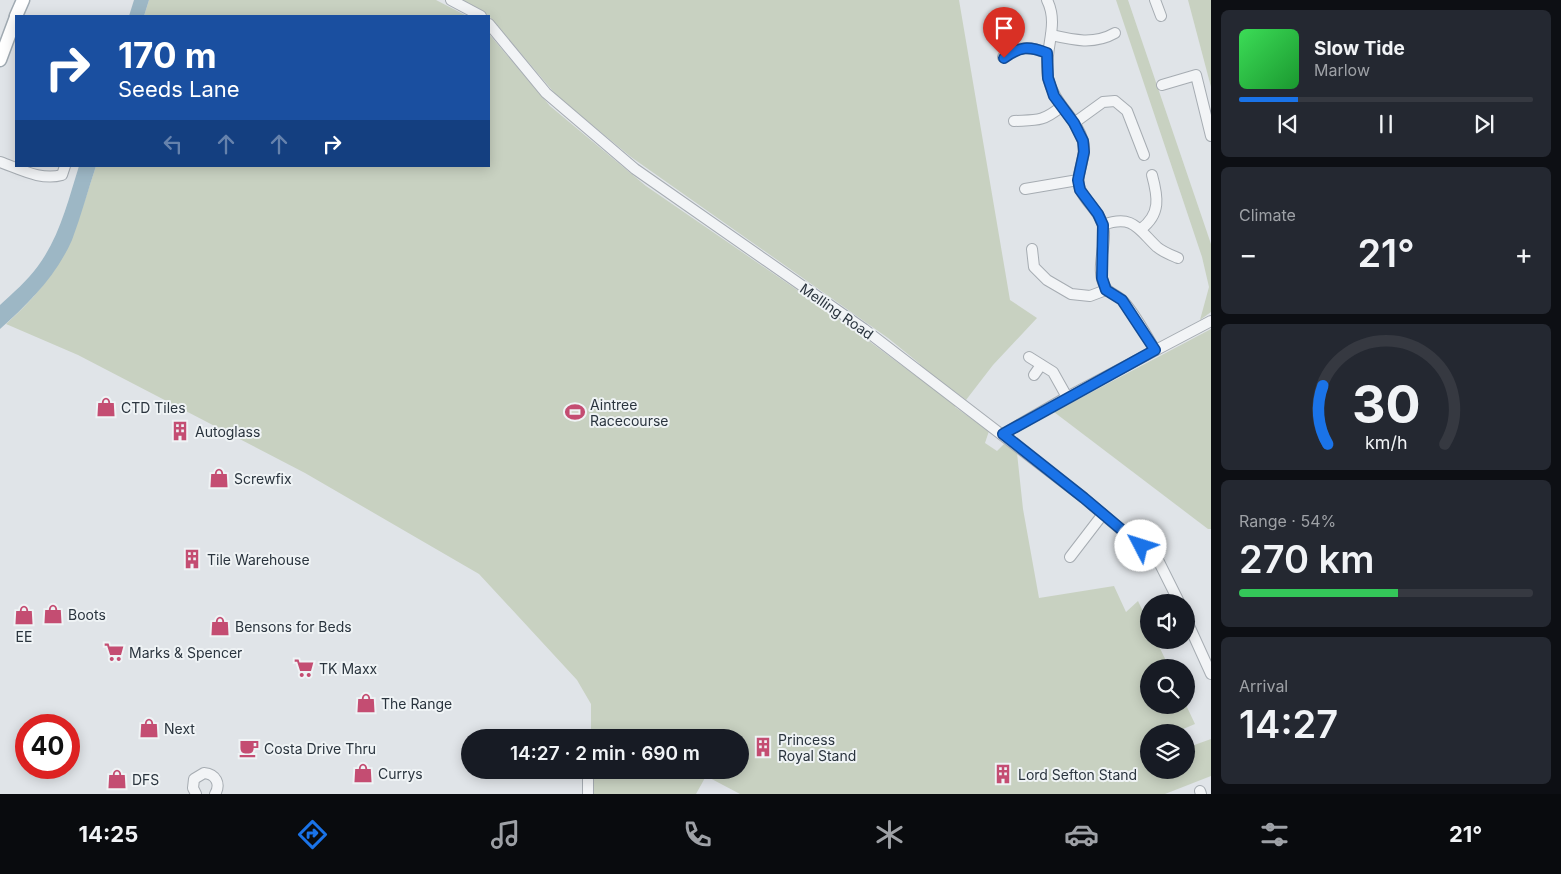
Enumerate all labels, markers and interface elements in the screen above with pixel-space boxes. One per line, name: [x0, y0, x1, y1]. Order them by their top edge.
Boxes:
pin: [983, 7, 1025, 58]
icon: arrive: [990, 14, 1018, 42]
text: 170 m: [118, 34, 217, 76]
icon: right: [35, 35, 100, 100]
text: Slow Tide: [1314, 37, 1405, 60]
text: Marlow: [1314, 60, 1370, 80]
text: Seeds Lane: [118, 76, 240, 102]
icon: previous: [1274, 110, 1302, 138]
icon: pause: [1372, 110, 1400, 138]
icon: next: [1470, 110, 1498, 138]
icon: left: [159, 130, 187, 158]
icon: ahead: [212, 130, 240, 158]
icon: ahead: [265, 130, 293, 158]
icon: right: [318, 130, 346, 158]
text: Climate: [1239, 205, 1296, 225]
text: 21°: [1357, 230, 1415, 276]
text: −: [1239, 237, 1258, 271]
text: +: [1514, 237, 1533, 271]
street label: Melling Road: [797, 280, 877, 342]
text: 30: [1352, 373, 1420, 436]
shop icon: CTD Tiles: [95, 396, 117, 418]
place label: Aintree Racecourse: [590, 396, 668, 429]
place label: CTD Tiles: [121, 399, 186, 416]
sports icon: Aintree Racecourse: [564, 401, 586, 423]
building icon: Autoglass: [169, 420, 191, 442]
place label: Autoglass: [195, 423, 260, 440]
text: km/h: [1365, 432, 1407, 453]
shop icon: Screwfix: [208, 467, 230, 489]
place label: Screwfix: [234, 470, 292, 487]
text: Range · 54%: [1239, 511, 1336, 531]
position arrow: [1114, 519, 1166, 571]
text: 270 km: [1239, 536, 1374, 582]
building icon: Tile Warehouse: [181, 548, 203, 570]
place label: Tile Warehouse: [207, 551, 310, 568]
map controls: [1140, 594, 1195, 779]
button: sound: [1140, 594, 1195, 649]
shop icon: Boots: [42, 603, 64, 625]
shop icon: EE: [13, 604, 35, 626]
place label: Boots: [68, 606, 106, 623]
shop icon: Bensons for Beds: [209, 615, 231, 637]
place label: Bensons for Beds: [235, 618, 352, 635]
place label: EE: [16, 628, 32, 645]
supermarket icon: Marks & Spencer: [103, 641, 125, 663]
place label: Marks & Spencer: [129, 644, 242, 661]
supermarket icon: TK Maxx: [293, 657, 315, 679]
button: search: [1140, 659, 1195, 714]
place label: TK Maxx: [319, 660, 378, 677]
text: Arrival: [1239, 676, 1288, 696]
shop icon: The Range: [355, 692, 377, 714]
place label: The Range: [381, 695, 452, 712]
text: 14:27: [1239, 701, 1338, 747]
speed limit sign: 40: [15, 714, 80, 779]
shop icon: Next: [138, 717, 160, 739]
place label: Next: [164, 720, 195, 737]
button: layers: [1140, 724, 1195, 779]
place label: Princess Royal Stand: [778, 731, 856, 764]
building icon: Princess Royal Stand: [752, 736, 774, 758]
cafe icon: Costa Drive Thru: [238, 737, 260, 759]
place label: Costa Drive Thru: [264, 740, 376, 757]
text: 14:27 · 2 min · 690 m: [510, 742, 700, 765]
shop icon: Currys: [352, 762, 374, 784]
building icon: Lord Sefton Stand: [992, 763, 1014, 785]
place label: Currys: [378, 765, 423, 782]
place label: Lord Sefton Stand: [1018, 766, 1137, 783]
shop icon: DFS: [106, 768, 128, 790]
place label: DFS: [132, 771, 159, 788]
icon: directions: [295, 817, 330, 852]
icon: music: [488, 817, 523, 852]
icon: phone: [680, 817, 715, 852]
icon: climate: [872, 817, 907, 852]
icon: car: [1064, 817, 1099, 852]
icon: filters: [1257, 817, 1292, 852]
text: 14:25: [79, 821, 138, 847]
text: 21°: [1449, 821, 1482, 847]

